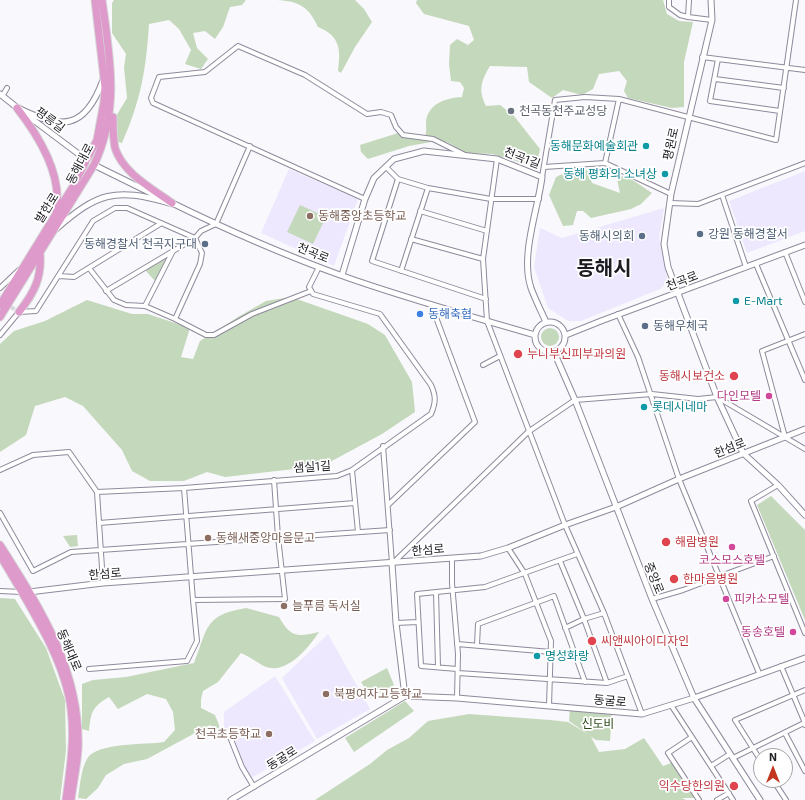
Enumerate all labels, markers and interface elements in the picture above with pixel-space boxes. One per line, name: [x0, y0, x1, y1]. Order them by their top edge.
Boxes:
street label: 평릉길: [32, 104, 68, 136]
place label: 천곡동천주교성당: [519, 104, 607, 118]
marker: 천곡동천주교성당: [506, 106, 516, 116]
street label: 평원로: [660, 126, 682, 162]
place label: 동해문화예술회관: [550, 139, 638, 153]
street label: 동해대로: [63, 141, 97, 187]
marker: 동해문화예술회관: [641, 141, 651, 151]
street label: 천곡1길: [502, 144, 542, 172]
place label: 동해 평화의 소녀상: [563, 167, 657, 181]
marker: 동해 평화의 소녀상: [660, 169, 670, 179]
street label: 발한로: [32, 190, 62, 226]
place label: 동해중앙초등학교: [318, 209, 406, 223]
marker: 동해중앙초등학교: [305, 211, 315, 221]
place label: 강원 동해경찰서: [708, 227, 788, 241]
place label: 동해시의회: [579, 229, 634, 243]
marker: 강원 동해경찰서: [695, 229, 705, 239]
marker: 동해시의회: [637, 231, 647, 241]
place label: 동해경찰서 천곡지구대: [84, 237, 197, 251]
marker: 동해경찰서 천곡지구대: [200, 239, 210, 249]
street label: 천곡로: [295, 240, 331, 266]
district label: 동해시: [576, 256, 632, 280]
street label: 천곡로: [664, 268, 700, 294]
place label: E-Mart: [744, 294, 783, 308]
marker: E-Mart: [731, 296, 741, 306]
place label: 동해축협: [428, 307, 472, 321]
marker: 동해축협: [415, 309, 425, 319]
place label: 동해우체국: [653, 319, 708, 333]
marker: 동해우체국: [640, 321, 650, 331]
place label: 누니부신피부과의원: [527, 347, 626, 361]
marker: 누니부신피부과의원: [512, 348, 524, 360]
place label: 동해시보건소: [659, 369, 725, 383]
marker: 동해시보건소: [728, 370, 740, 382]
place label: 다인모텔: [717, 389, 761, 403]
marker: 다인모텔: [764, 391, 774, 401]
place label: 롯데시네마: [652, 400, 707, 414]
marker: 롯데시네마: [639, 402, 649, 412]
street label: 한섬로: [712, 435, 748, 461]
street label: 샘실1길: [293, 458, 331, 476]
place label: 동해새중앙마을문고: [216, 531, 315, 545]
marker: 동해새중앙마을문고: [203, 533, 213, 543]
place label: 해람병원: [675, 535, 719, 549]
marker: 해람병원: [660, 536, 672, 548]
street label: 한섬로: [411, 541, 445, 559]
marker: 코스모스호텔: [727, 542, 737, 552]
place label: 코스모스호텔: [699, 553, 765, 567]
street label: 중앙로: [641, 560, 667, 596]
street label: 한섬로: [88, 565, 122, 583]
place label: 한마음병원: [683, 572, 738, 586]
marker: 한마음병원: [668, 573, 680, 585]
place label: 피카소모텔: [734, 592, 789, 606]
marker: 피카소모텔: [721, 594, 731, 604]
place label: 늘푸름 독서실: [292, 599, 361, 613]
marker: 늘푸름 독서실: [279, 601, 289, 611]
place label: 동송호텔: [741, 625, 785, 639]
street label: 동해대로: [54, 627, 84, 673]
marker: 동송호텔: [788, 627, 798, 637]
place label: 씨앤씨아이디자인: [601, 634, 689, 648]
marker: 씨앤씨아이디자인: [586, 635, 598, 647]
place label: 명성화랑: [545, 649, 589, 663]
marker: 명성화랑: [532, 651, 542, 661]
place label: 북평여자고등학교: [334, 687, 422, 701]
marker: 북평여자고등학교: [321, 689, 331, 699]
street label: 동굴로: [593, 692, 627, 710]
park label: 신도비: [581, 717, 615, 731]
place label: 천곡초등학교: [195, 727, 261, 741]
marker: 천곡초등학교: [264, 729, 274, 739]
street label: 동굴로: [264, 743, 300, 773]
north arrow: [753, 748, 793, 788]
text: N: [769, 750, 777, 763]
place label: 익수당한의원: [659, 779, 725, 793]
marker: 익수당한의원: [728, 780, 740, 792]

